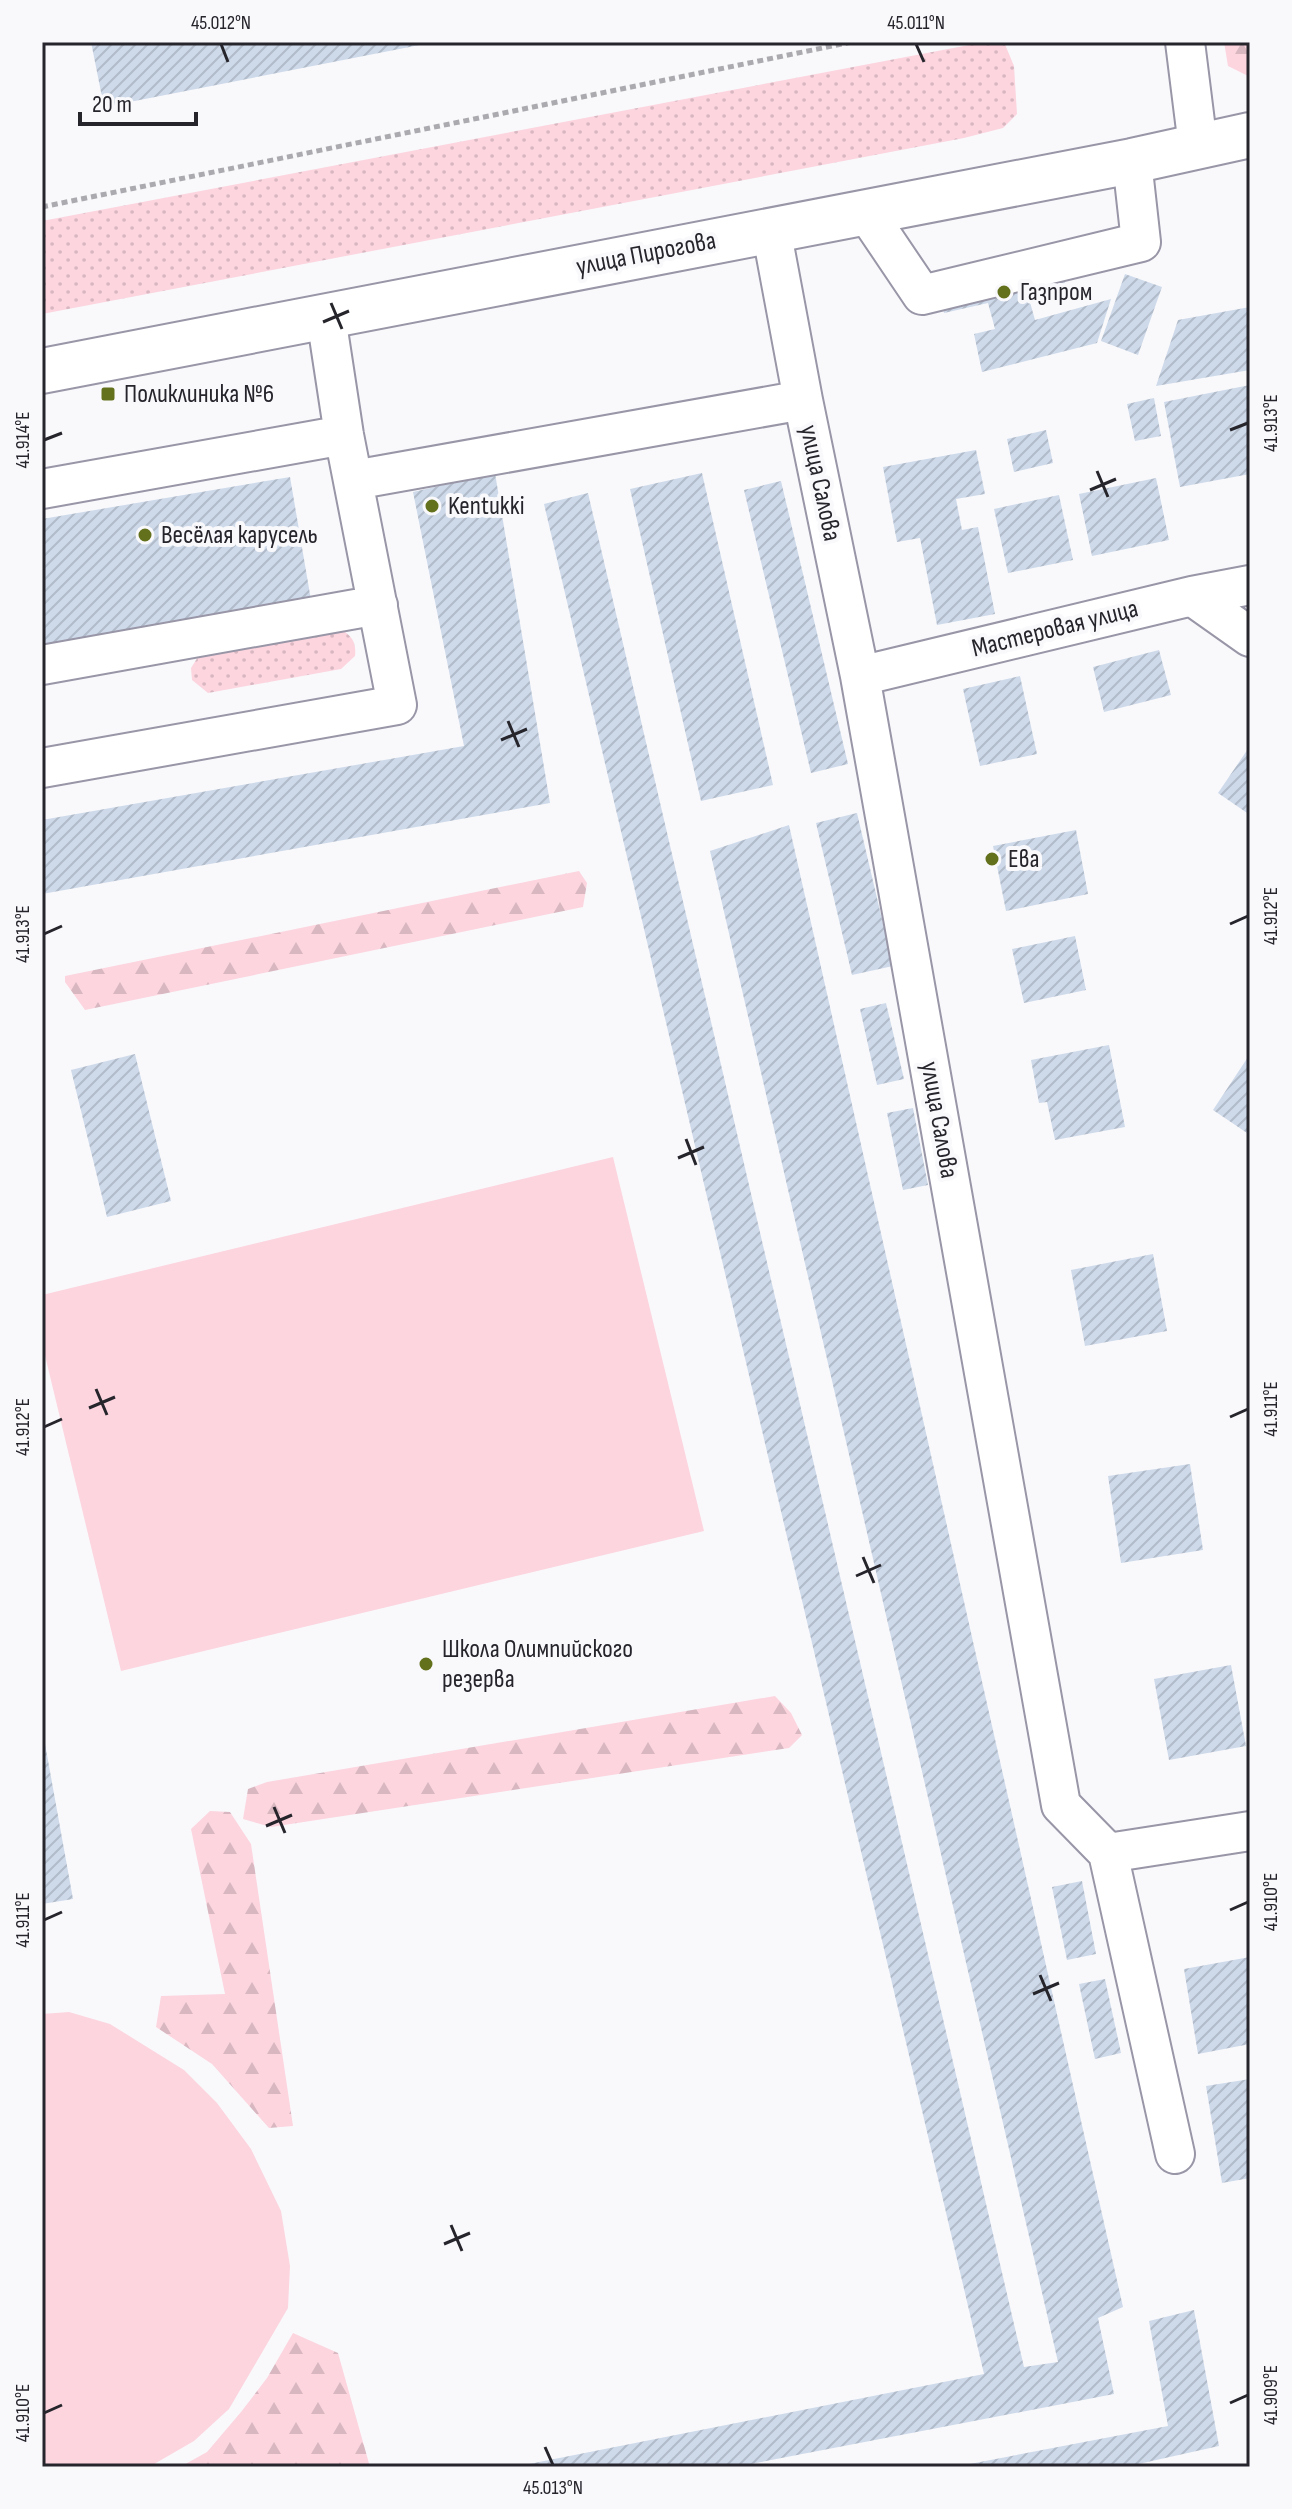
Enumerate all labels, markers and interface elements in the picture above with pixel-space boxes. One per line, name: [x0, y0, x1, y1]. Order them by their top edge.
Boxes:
text: 45.012°N: [191, 11, 251, 35]
text: 45.011°N: [887, 11, 945, 35]
scale bar: [80, 76, 196, 126]
text: 20 m: [92, 90, 132, 119]
street label: улица Пирогова: [574, 225, 718, 283]
place label: Газпром: [1020, 277, 1092, 308]
marker: Газпром: [995, 283, 1013, 301]
place label: Поликлиника №6: [124, 379, 274, 410]
marker: Поликлиника №6: [99, 385, 117, 403]
text: 41.913°E: [1259, 394, 1283, 452]
text: 41.914°E: [11, 412, 35, 468]
street label: улица Салова: [793, 422, 847, 544]
place label: Kentukki: [448, 491, 525, 522]
marker: Kentukki: [423, 497, 441, 515]
place label: Весёлая карусель: [161, 520, 318, 551]
marker: Весёлая карусель: [136, 526, 154, 544]
street label: Мастеровая улица: [969, 593, 1141, 665]
place label: Ева: [1008, 844, 1040, 875]
marker: Ева: [983, 850, 1001, 868]
text: 41.912°E: [1259, 887, 1283, 945]
text: 41.913°E: [11, 905, 35, 963]
street label: улица Салова: [914, 1059, 964, 1181]
text: 41.911°E: [1259, 1381, 1283, 1437]
text: 41.912°E: [11, 1398, 35, 1456]
place label: Школа Олимпийского резерва: [442, 1634, 633, 1695]
marker: Школа Олимпийского резерва: [417, 1655, 435, 1673]
text: 41.910°E: [1259, 1873, 1283, 1931]
text: 41.911°E: [11, 1892, 35, 1948]
text: 41.909°E: [1259, 2365, 1283, 2425]
text: 41.910°E: [11, 2384, 35, 2442]
text: 45.013°N: [523, 2476, 583, 2500]

